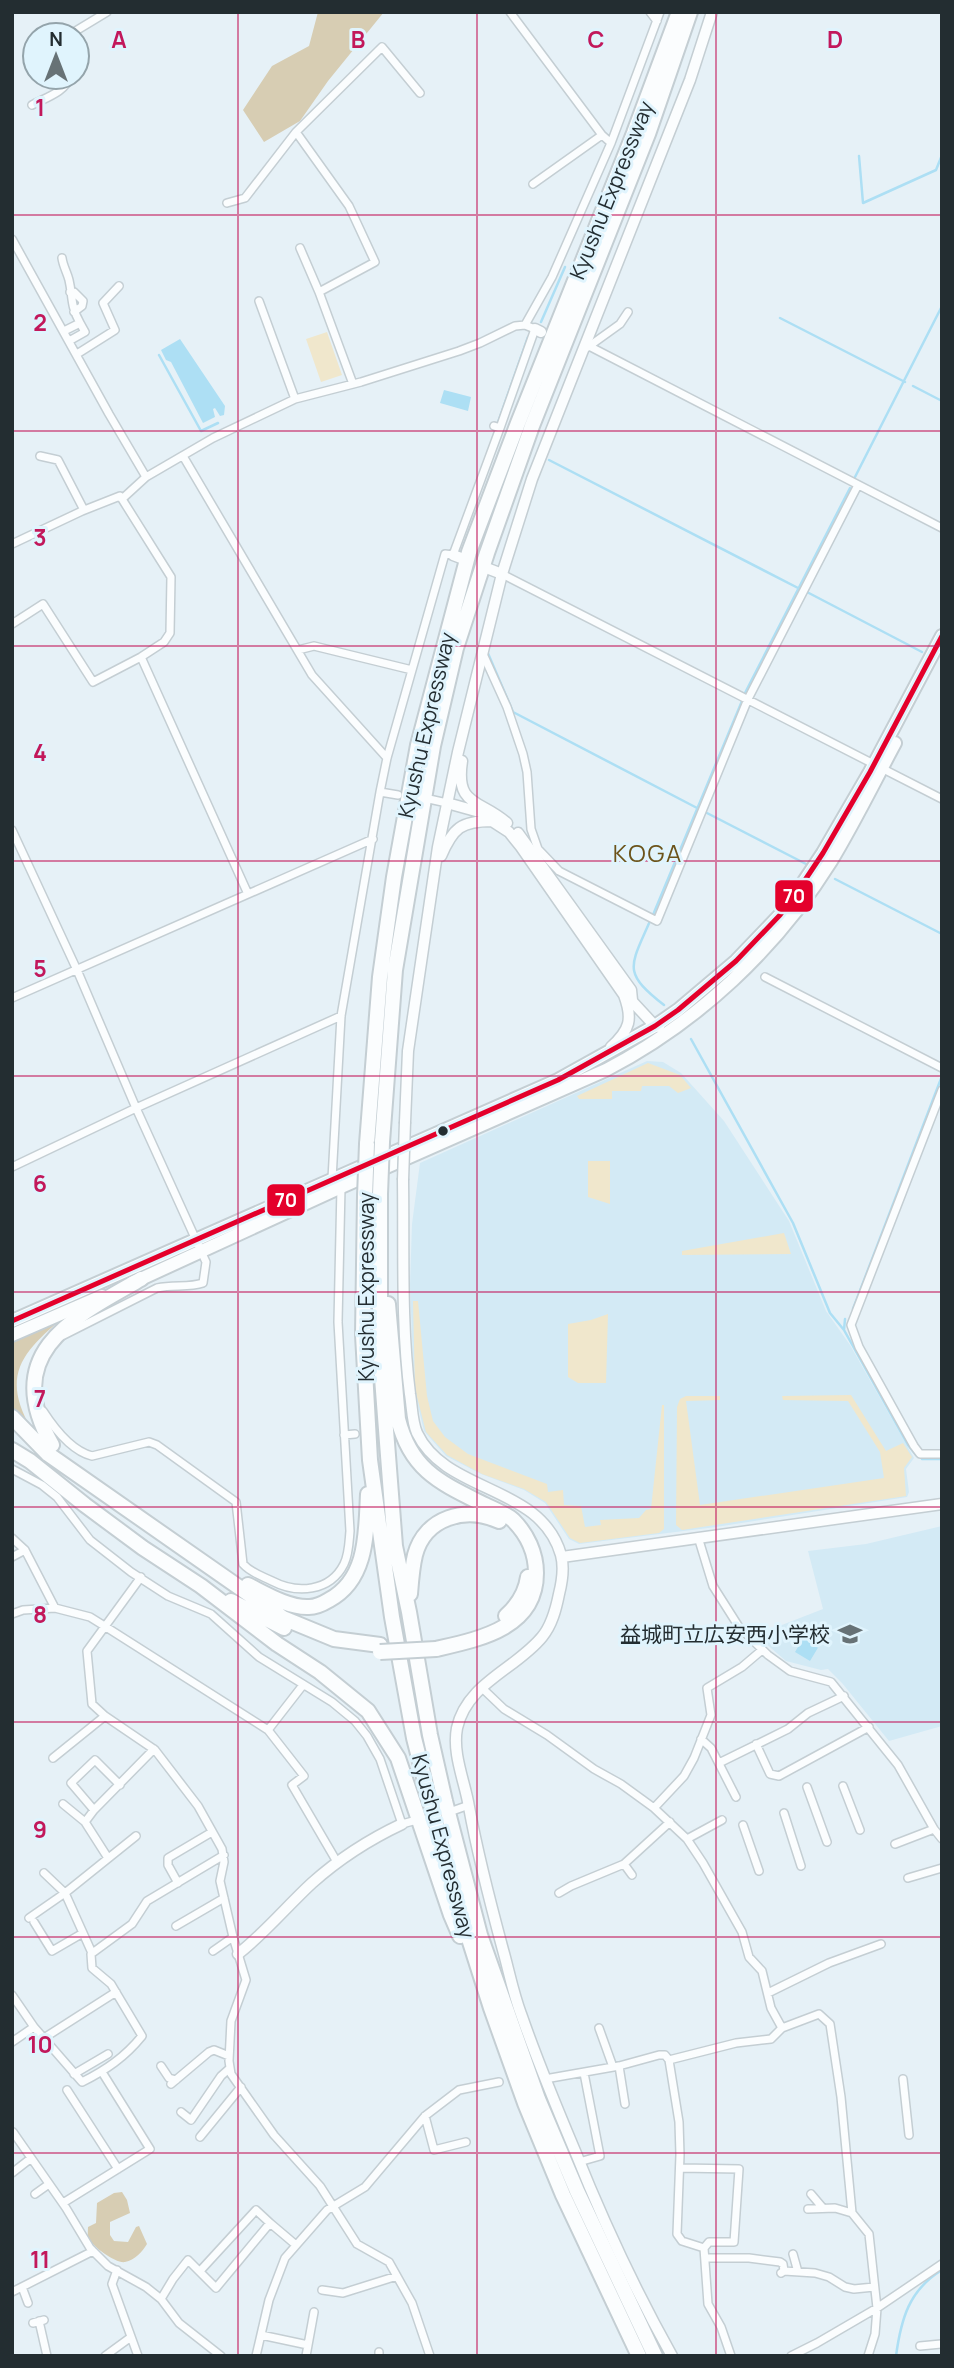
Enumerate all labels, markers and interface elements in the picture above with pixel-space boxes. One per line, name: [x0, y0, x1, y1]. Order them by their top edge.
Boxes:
north arrow: [21, 21, 91, 91]
text: A: [111, 23, 127, 55]
text: B: [351, 23, 365, 55]
text: C: [588, 23, 605, 55]
text: D: [827, 23, 843, 55]
text: N: [49, 26, 63, 52]
text: 1: [35, 91, 45, 123]
street label: Kyushu Expressway: [563, 97, 659, 283]
text: 2: [33, 306, 47, 338]
text: 3: [33, 521, 47, 553]
street label: Kyushu Expressway: [391, 629, 461, 821]
text: 4: [33, 736, 47, 768]
district label: KOGA: [613, 836, 683, 869]
line badge: 70: [774, 879, 814, 913]
text: 70: [783, 883, 805, 909]
text: 5: [33, 952, 47, 984]
unlabelled marker: [436, 1124, 450, 1138]
text: 6: [33, 1167, 47, 1199]
line badge: 70: [266, 1183, 306, 1217]
text: 70: [275, 1187, 297, 1213]
street label: Kyushu Expressway: [352, 1192, 380, 1382]
text: 7: [34, 1382, 46, 1414]
text: 8: [33, 1598, 47, 1630]
place label: 益城町立広安西小学校: [620, 1620, 830, 1648]
school or university icon: 益城町立広安西小学校: [836, 1620, 864, 1648]
street label: Kyushu Expressway: [406, 1751, 482, 1941]
text: 9: [33, 1813, 47, 1845]
text: 10: [27, 2028, 53, 2060]
text: 11: [30, 2243, 50, 2275]

